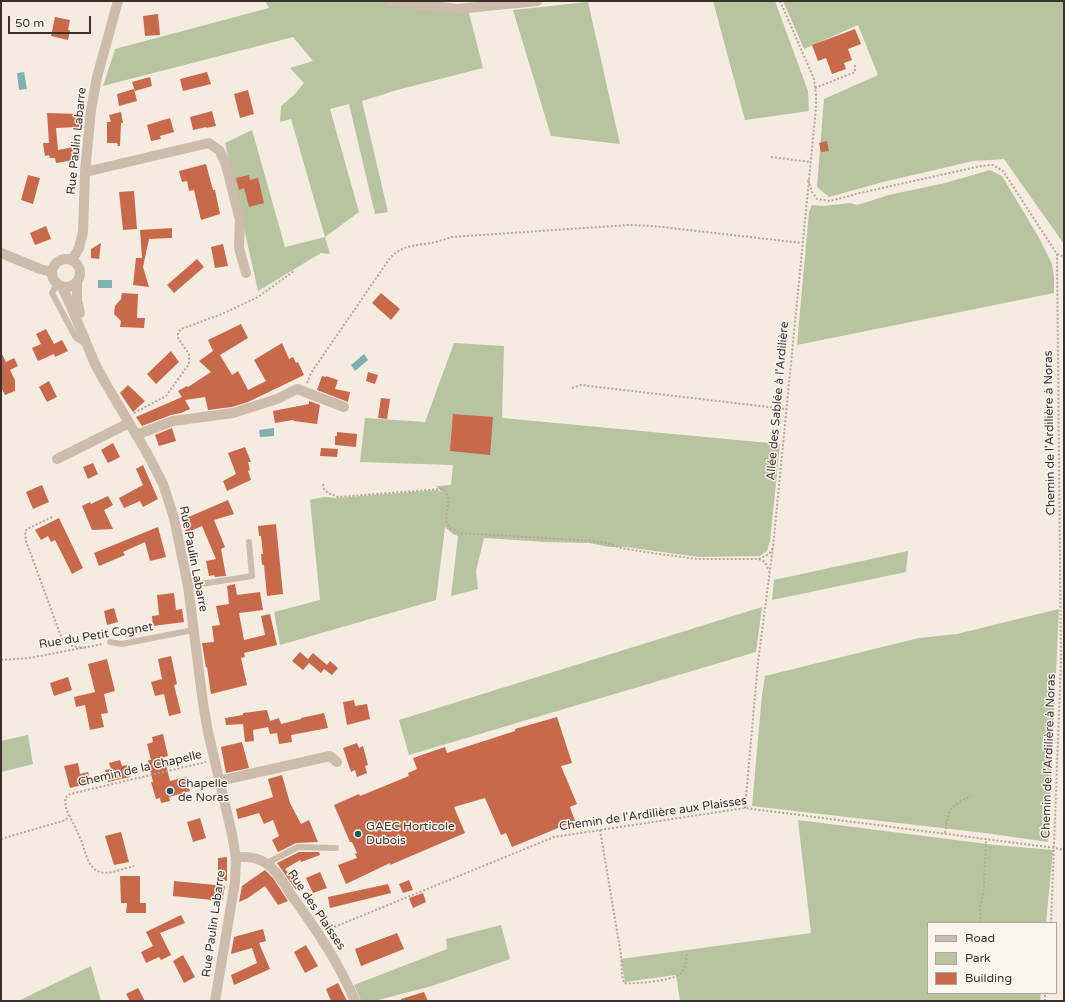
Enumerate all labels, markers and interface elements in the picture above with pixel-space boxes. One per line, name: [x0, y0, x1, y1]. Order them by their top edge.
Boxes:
scale bar: [10, 8, 93, 34]
text: 50 m: [15, 16, 44, 30]
street label: Rue Paulin Labarre: [64, 87, 90, 195]
street label: Allée des Sablée à l'Ardilière: [764, 321, 792, 481]
street label: Chemin de l'Ardilière à Noras: [1041, 351, 1059, 515]
street label: Rue Paulin Labarre: [176, 505, 210, 613]
street label: Rue du Petit Cognet: [38, 620, 154, 652]
street label: Chemin de l'Ardilière à Noras: [1039, 673, 1059, 839]
street label: Chemin de la Chapelle: [77, 748, 203, 790]
place label: Chapelle de Noras: [178, 777, 229, 805]
marker: Chapelle de Noras: [165, 786, 175, 796]
street label: Chemin de l'Ardilière aux Plaisses: [558, 794, 748, 834]
place label: GAEC Horticole Dubois: [366, 820, 455, 848]
marker: GAEC Horticole Dubois: [353, 829, 363, 839]
street label: Rue des Plaisses: [284, 867, 348, 953]
street label: Rue Paulin Labarre: [199, 870, 229, 978]
legend: [927, 922, 1057, 994]
text: Road: [965, 931, 995, 945]
text: Park: [965, 951, 991, 965]
text: Building: [965, 971, 1012, 985]

